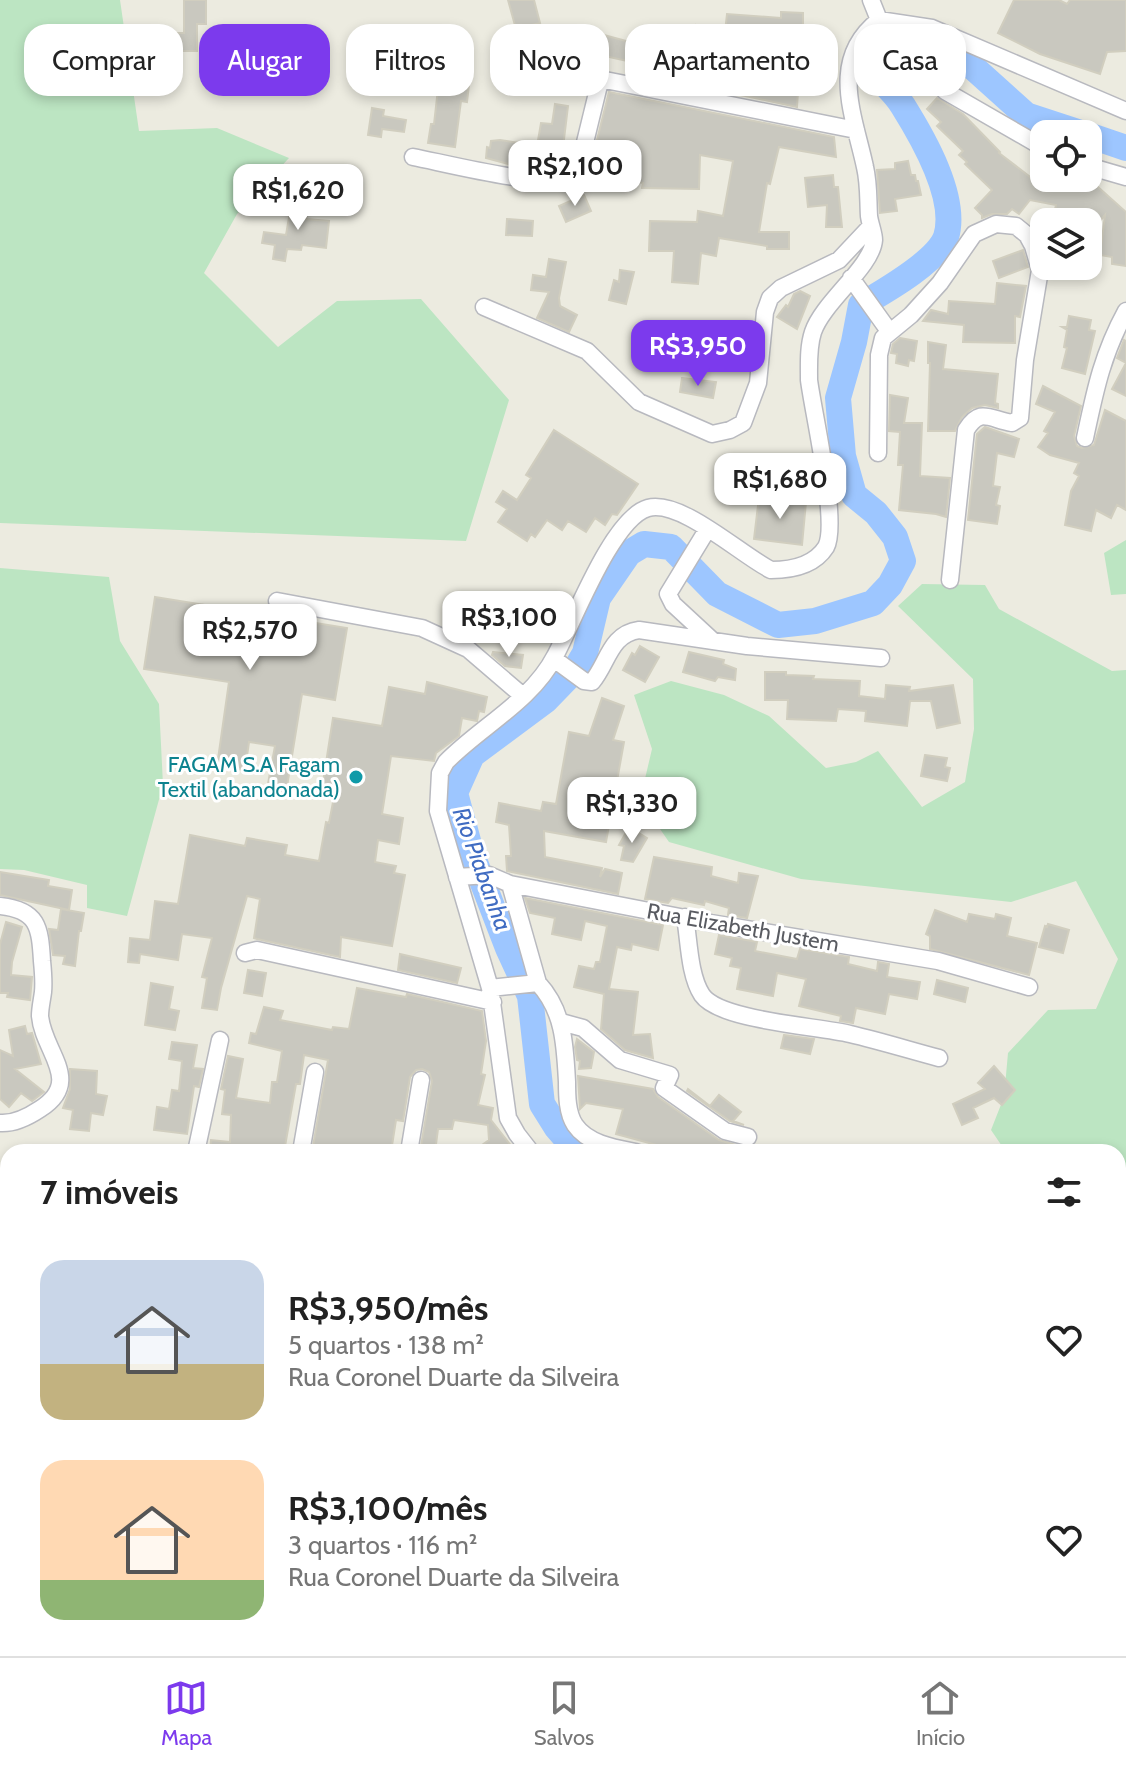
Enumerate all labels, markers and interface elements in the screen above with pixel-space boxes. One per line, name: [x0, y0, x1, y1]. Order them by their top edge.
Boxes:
chip: Comprar: [24, 24, 183, 96]
chip: Alugar: [199, 24, 330, 96]
chip: Filtros: [346, 24, 474, 96]
chip: Novo: [490, 24, 609, 96]
chip: Apartamento: [625, 24, 838, 96]
chip: Casa: [854, 24, 966, 96]
map controls: [1030, 120, 1102, 280]
button: locate: [1030, 120, 1102, 192]
pin: R$2,100: [501, 140, 649, 208]
text: R$2,100: [527, 150, 623, 182]
pin: R$1,620: [224, 164, 372, 232]
text: R$1,620: [251, 174, 345, 206]
button: layers: [1030, 208, 1102, 280]
pin: R$3,950: [624, 320, 772, 388]
text: R$3,950: [649, 330, 747, 362]
pin: R$1,680: [706, 453, 854, 521]
text: R$1,680: [732, 463, 828, 495]
pin: R$3,100: [435, 591, 583, 659]
text: R$3,100: [460, 601, 558, 633]
pin: R$2,570: [176, 604, 324, 672]
text: R$2,570: [202, 614, 298, 646]
place label: FAGAM S.A Fagam Textil (abandonada): [158, 751, 340, 803]
marker: FAGAM S.A Fagam Textil (abandonada): [347, 768, 365, 786]
pin: R$1,330: [558, 777, 706, 845]
text: R$1,330: [585, 787, 679, 819]
water label: Rio Piabanha: [447, 803, 518, 935]
street label: Rua Elizabeth Justem: [645, 897, 841, 958]
icon: filters: [1042, 1170, 1086, 1214]
text: 7 imóveis: [40, 1171, 178, 1213]
text: R$3,950/mês: [288, 1287, 488, 1329]
icon: home: [104, 1292, 200, 1388]
icon: heart: [1042, 1318, 1086, 1362]
text: 5 quartos · 138 m²: [288, 1329, 484, 1361]
text: Rua Coronel Duarte da Silveira: [288, 1361, 619, 1393]
text: R$3,100/mês: [288, 1487, 487, 1529]
icon: home: [104, 1492, 200, 1588]
icon: heart: [1042, 1518, 1086, 1562]
text: 3 quartos · 116 m²: [288, 1529, 477, 1561]
text: Rua Coronel Duarte da Silveira: [288, 1561, 619, 1593]
tab: Mapa: [161, 1676, 212, 1751]
tab: Salvos: [534, 1676, 594, 1751]
tab: Início: [916, 1676, 965, 1751]

